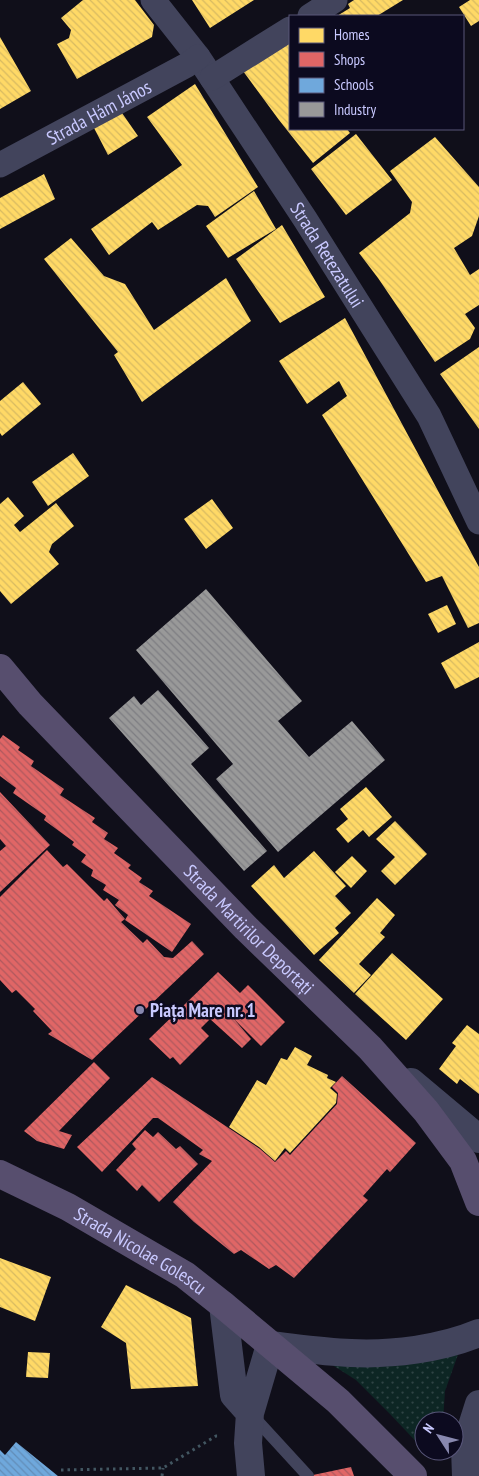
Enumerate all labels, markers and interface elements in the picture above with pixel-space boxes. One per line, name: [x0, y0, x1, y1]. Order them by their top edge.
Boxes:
legend: [289, 15, 464, 130]
text: Homes: [334, 25, 370, 44]
text: Shops: [334, 50, 365, 69]
street label: Strada Hám János: [42, 74, 155, 150]
text: Schools: [334, 75, 374, 94]
text: Industry: [334, 100, 376, 119]
street label: Strada Retezatului: [285, 198, 370, 312]
street label: Strada Martirilor Deportați: [179, 859, 319, 999]
place label: Piața Mare nr. 1: [150, 998, 256, 1023]
marker: Piața Mare nr. 1: [134, 1004, 146, 1016]
street label: Strada Nicolae Golescu: [70, 1201, 211, 1299]
north arrow: [414, 1411, 464, 1461]
text: N: [419, 1420, 438, 1437]

